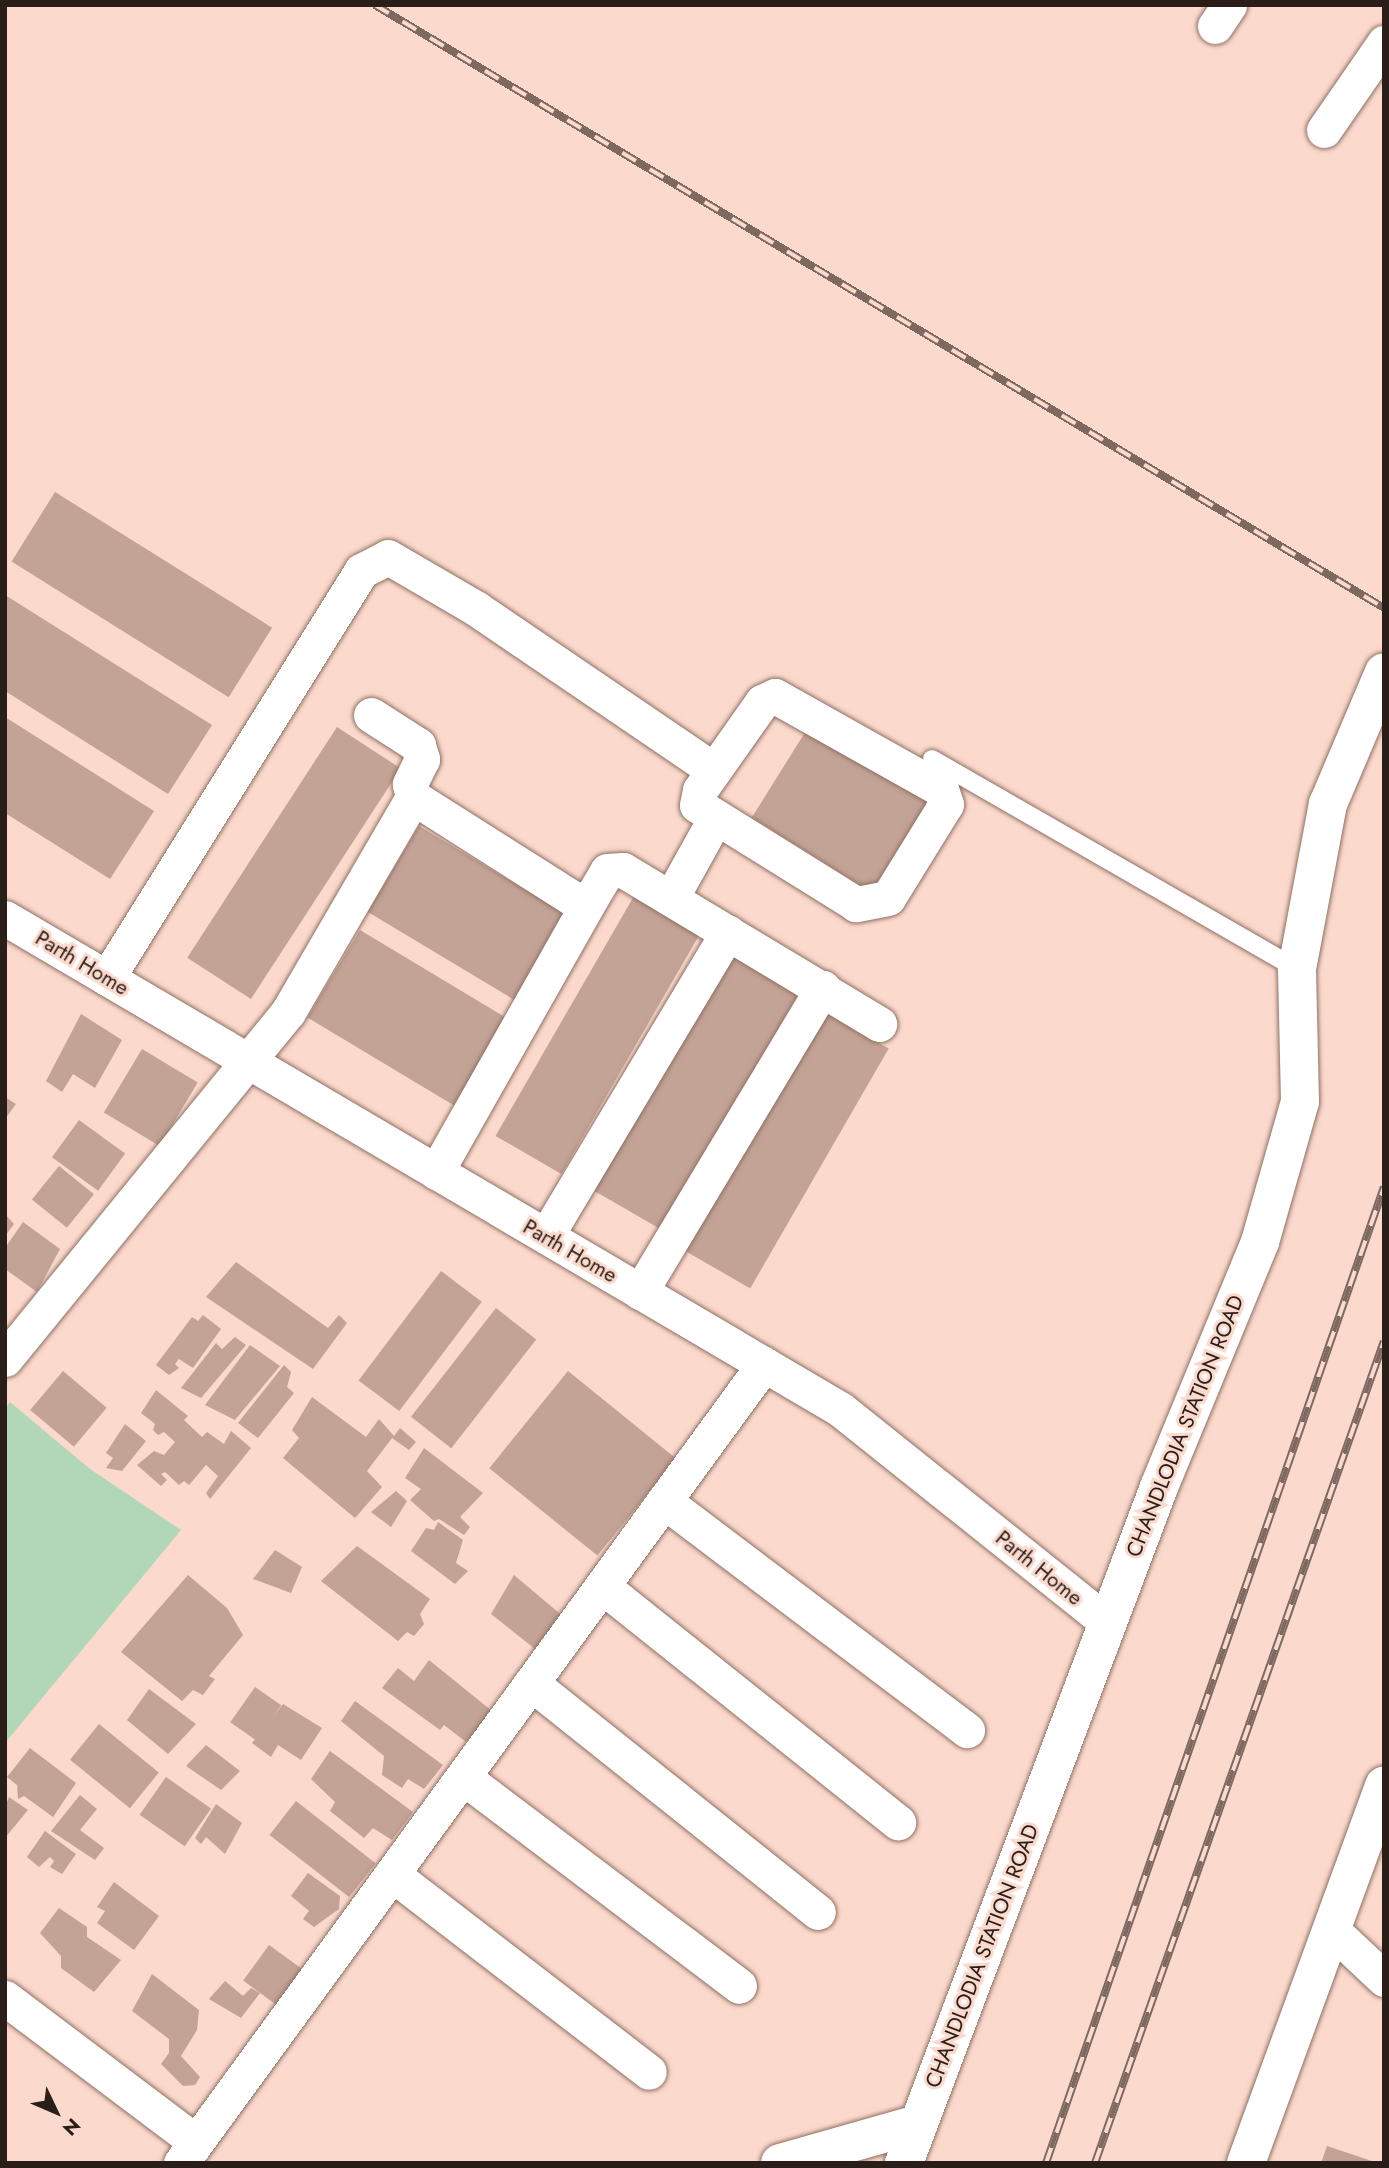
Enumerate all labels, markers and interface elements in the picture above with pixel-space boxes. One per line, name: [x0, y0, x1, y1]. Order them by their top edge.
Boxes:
street label: Parth Home: [31, 925, 133, 1001]
street label: Parth Home: [519, 1214, 621, 1288]
street label: CHANDLODIA STATION ROAD: [1121, 1291, 1249, 1561]
street label: Parth Home: [991, 1525, 1087, 1611]
street label: CHANDLODIA STATION ROAD: [920, 1821, 1044, 2091]
north arrow: [21, 2077, 91, 2147]
text: N: [57, 2112, 86, 2142]

